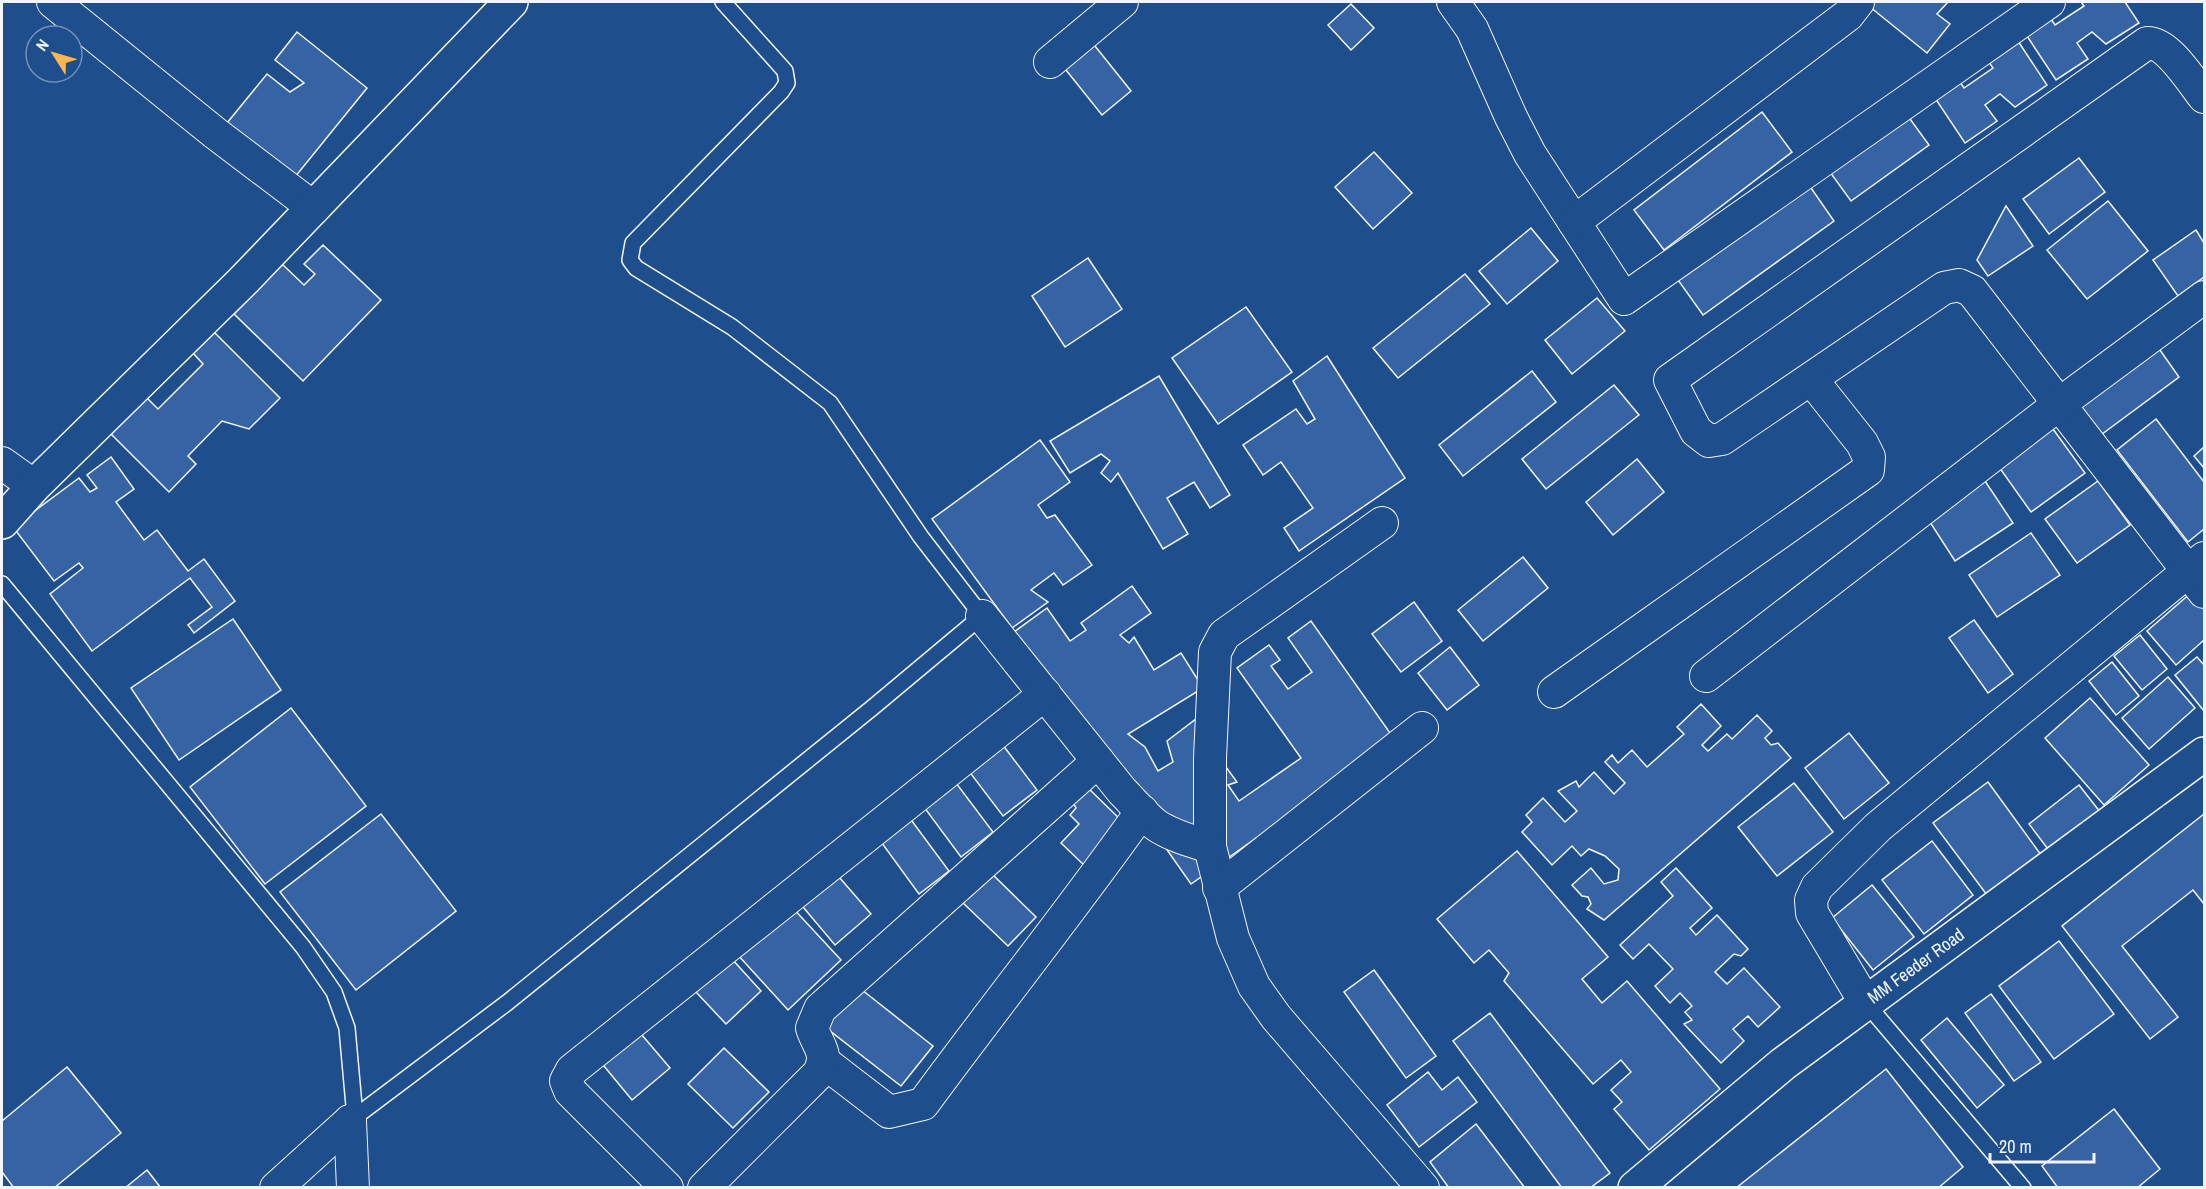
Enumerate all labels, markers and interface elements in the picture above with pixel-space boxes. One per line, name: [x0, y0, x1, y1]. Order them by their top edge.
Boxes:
north arrow: [24, 24, 84, 84]
text: N: [30, 35, 54, 55]
street label: MM Feeder Road: [1862, 922, 1969, 1009]
scale bar: [1990, 1126, 2094, 1164]
text: 20 m: [1999, 1134, 2032, 1159]

